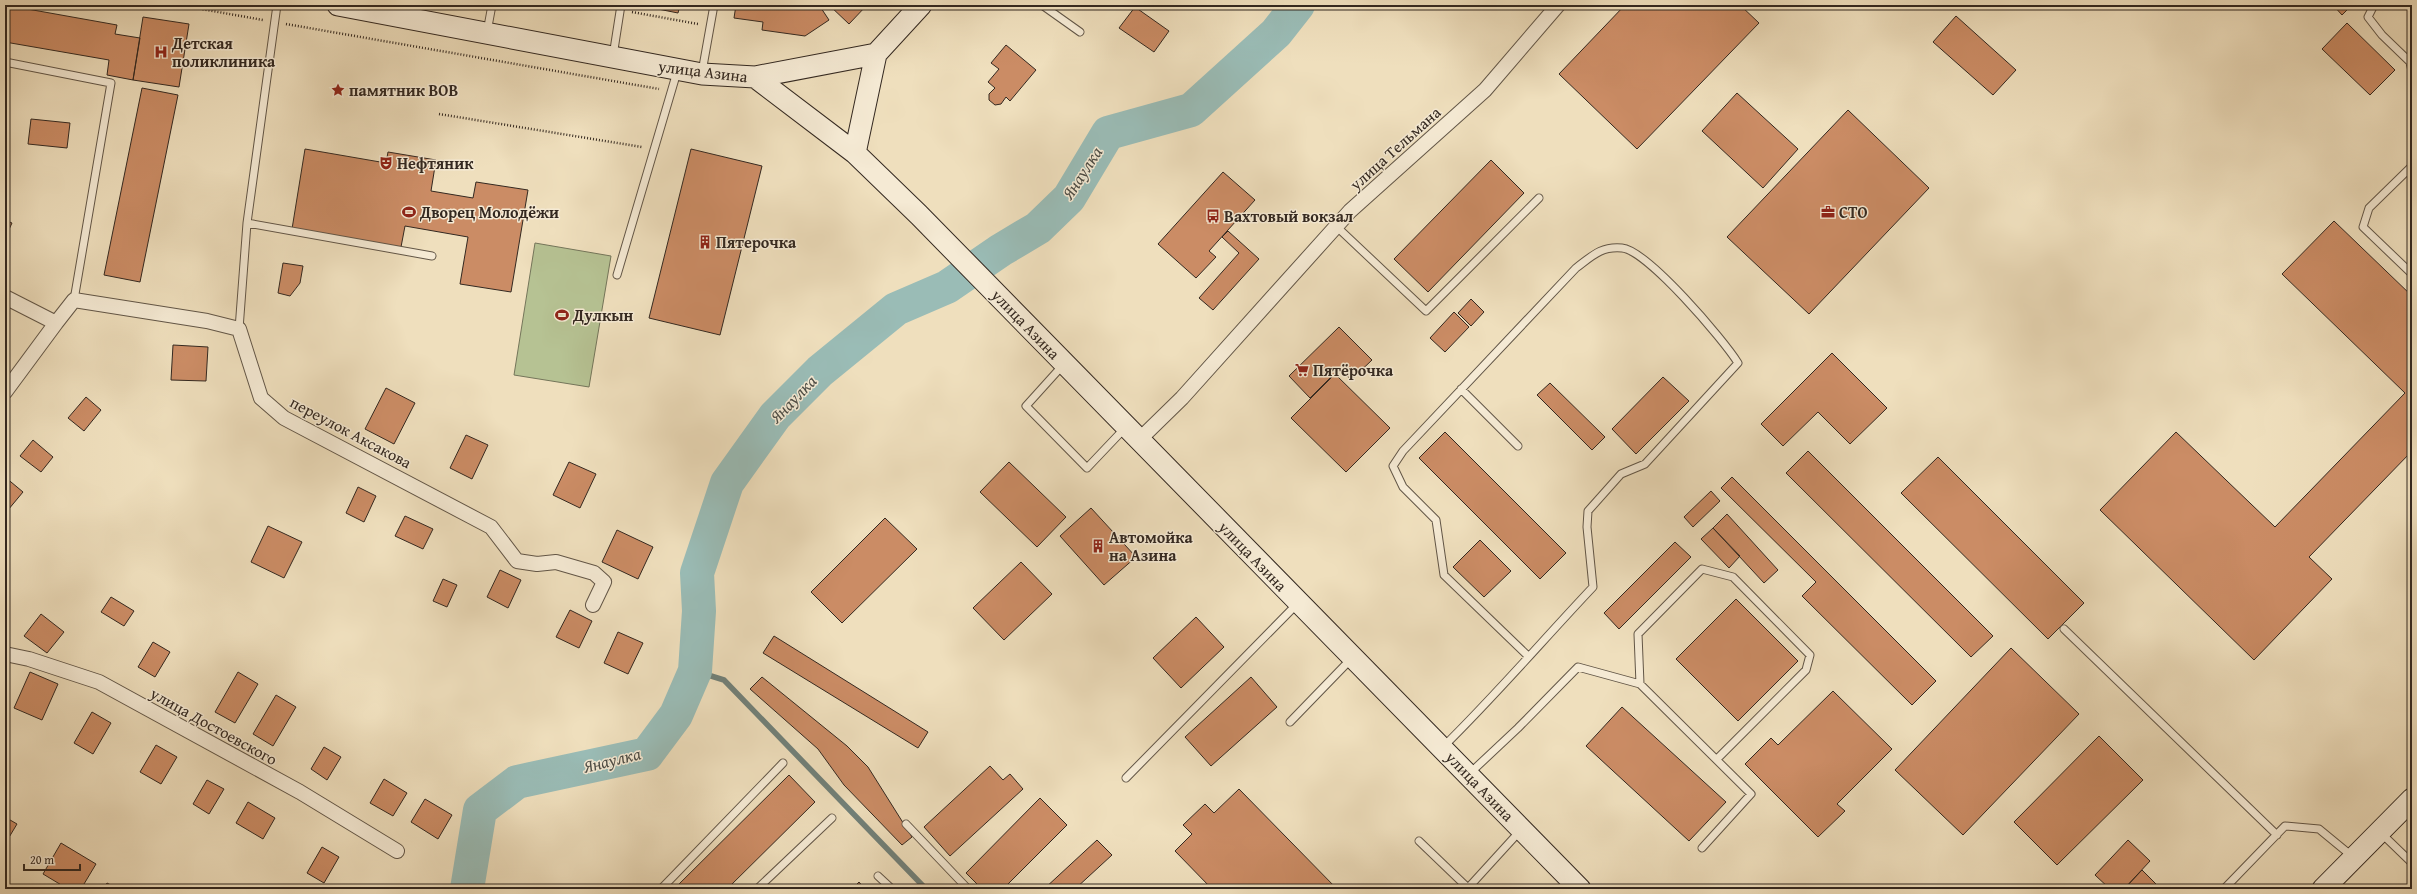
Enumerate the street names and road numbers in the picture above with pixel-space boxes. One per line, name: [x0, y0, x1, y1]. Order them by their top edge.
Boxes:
street label: улица Азина: [656, 53, 749, 88]
street label: улица Тельмана: [1343, 100, 1446, 196]
street label: улица Азина: [985, 283, 1066, 365]
street label: переулок Аксакова: [286, 390, 416, 474]
street label: улица Азина: [1212, 515, 1293, 597]
street label: улица Достоевского: [145, 681, 282, 771]
street label: улица Азина: [1439, 745, 1520, 827]

